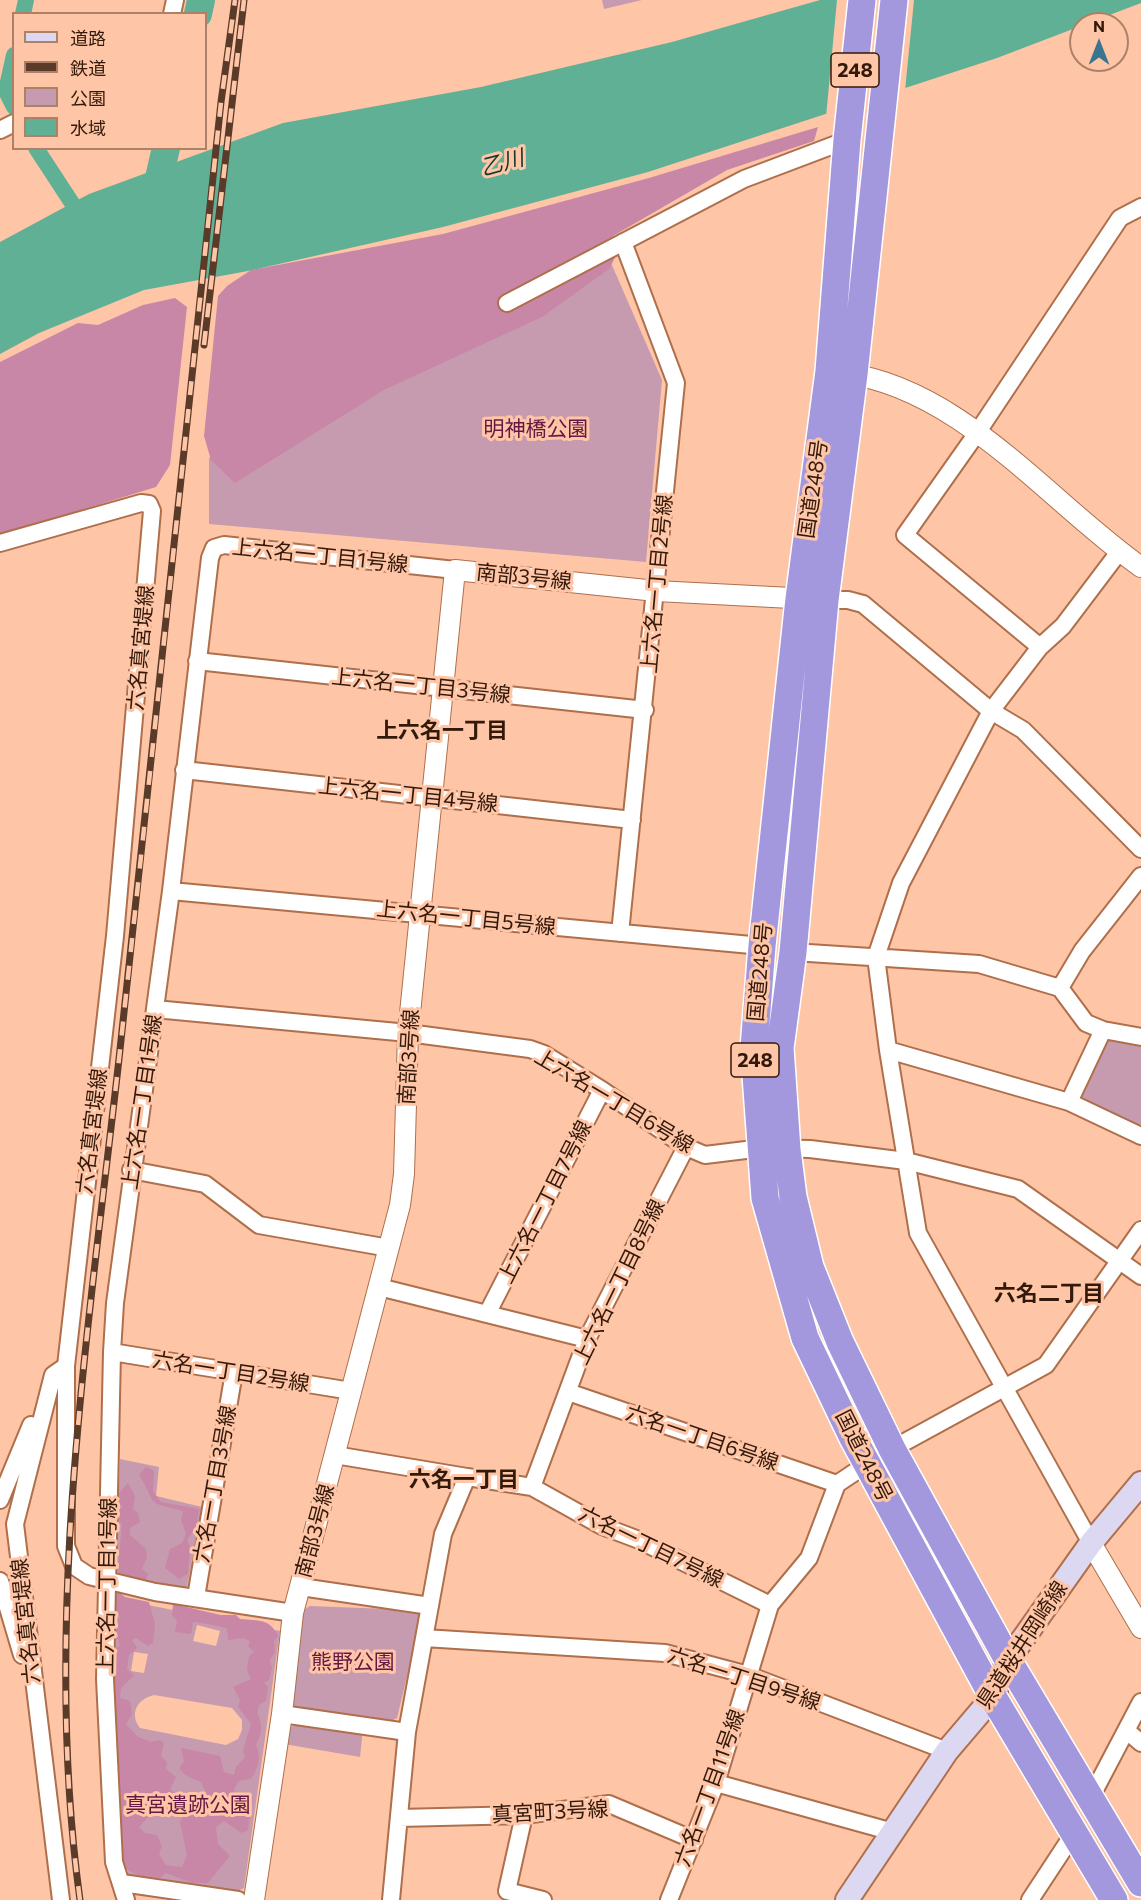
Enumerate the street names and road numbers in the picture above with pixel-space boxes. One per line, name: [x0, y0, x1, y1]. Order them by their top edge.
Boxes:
road number: 248: [831, 53, 879, 87]
street label: 国道248号: [794, 438, 832, 540]
street label: 上六名一丁目2号線: [637, 493, 677, 675]
street label: 上六名一丁目1号線: [231, 534, 409, 578]
street label: 南部3号線: [475, 559, 573, 595]
street label: 六名真宮堤線: [123, 584, 159, 712]
street label: 上六名一丁目3号線: [330, 664, 512, 708]
street label: 上六名一丁目4号線: [317, 773, 499, 817]
street label: 上六名一丁目5号線: [375, 896, 557, 940]
street label: 国道248号: [743, 921, 777, 1023]
street label: 南部3号線: [394, 1008, 424, 1106]
street label: 上六名一丁目1号線: [117, 1013, 167, 1191]
road number: 248: [731, 1043, 779, 1077]
street label: 上六名一丁目6号線: [530, 1044, 698, 1158]
street label: 六名真宮堤線: [72, 1067, 112, 1195]
street label: 上六名一丁目7号線: [493, 1116, 597, 1288]
street label: 上六名一丁目8号線: [568, 1195, 670, 1369]
street label: 六名一丁目2号線: [151, 1347, 311, 1397]
street label: 六名一丁目6号線: [622, 1400, 782, 1476]
street label: 六名一丁目3号線: [189, 1404, 241, 1564]
street label: 国道248号: [830, 1406, 898, 1506]
street label: 南部3号線: [290, 1481, 340, 1581]
street label: 上六名一丁目1号線: [93, 1497, 121, 1675]
street label: 六名一丁目7号線: [574, 1501, 728, 1593]
street label: 六名真宮堤線: [7, 1557, 45, 1685]
street label: 県道桜井岡崎線: [971, 1576, 1073, 1714]
street label: 六名一丁目9号線: [664, 1642, 824, 1716]
street label: 六名一丁目11号線: [670, 1706, 750, 1870]
street label: 真宮町3号線: [491, 1796, 609, 1828]

